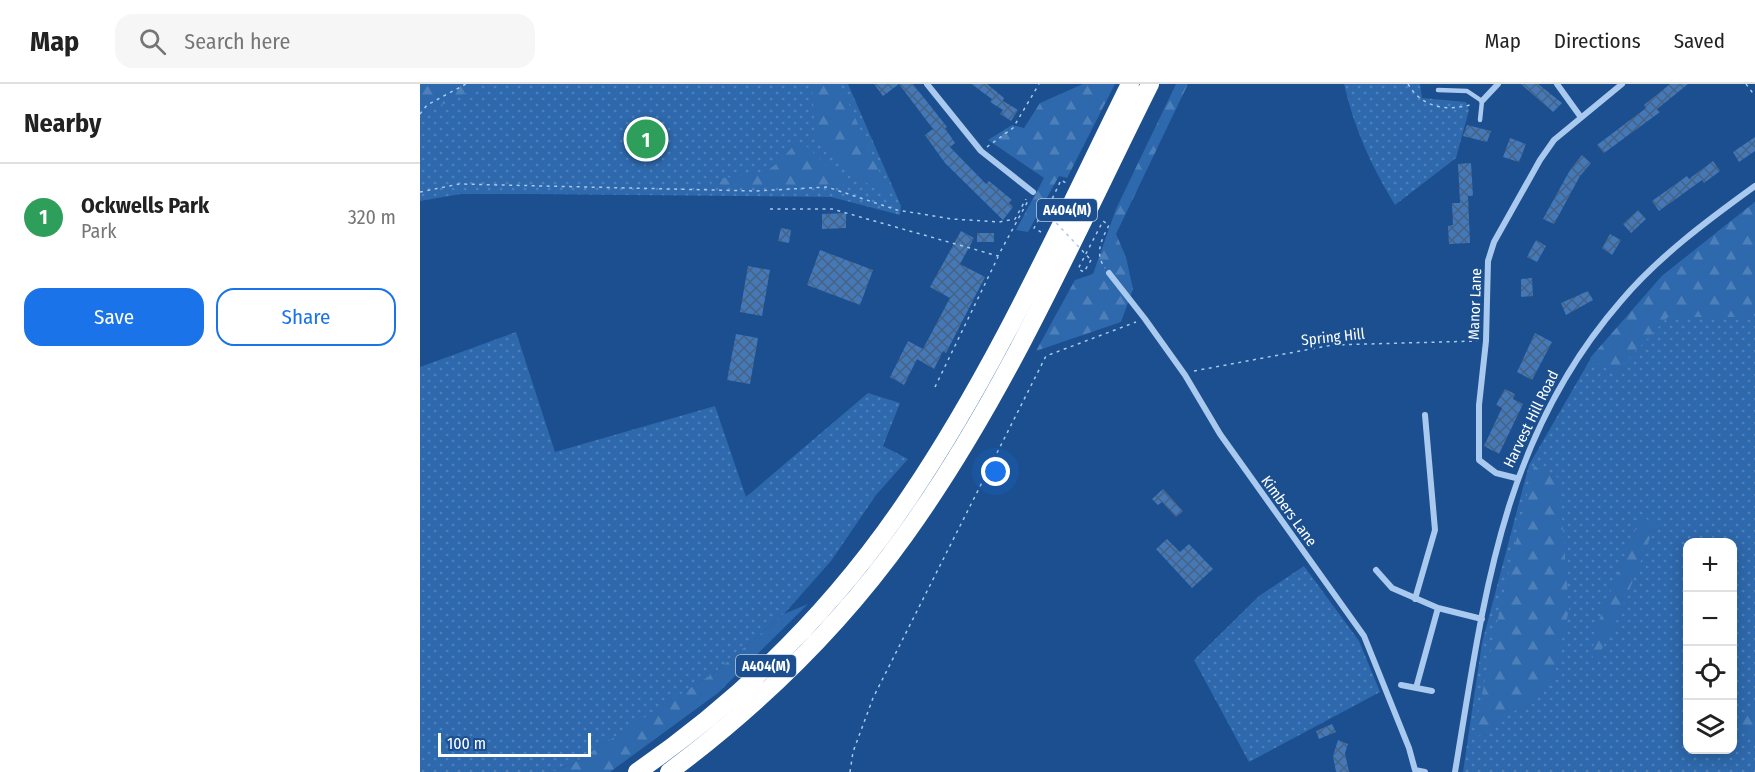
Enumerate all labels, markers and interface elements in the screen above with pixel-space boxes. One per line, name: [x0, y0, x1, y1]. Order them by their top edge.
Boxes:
search box: [115, 14, 535, 68]
text: Map: [30, 25, 79, 58]
icon: search: [136, 25, 169, 58]
text: Search here: [184, 28, 290, 55]
text: Map: [1484, 28, 1521, 54]
text: Directions: [1554, 28, 1641, 54]
text: Saved: [1674, 28, 1725, 54]
text: Nearby: [24, 108, 101, 139]
pin: 1: [626, 116, 666, 162]
text: Ockwells Park: [81, 192, 209, 219]
road number: A404(M): [1037, 199, 1097, 221]
text: 1: [39, 205, 48, 229]
text: 320 m: [348, 205, 396, 229]
text: Park: [81, 219, 117, 243]
street label: Manor Lane: [1465, 268, 1485, 340]
button: Save: [24, 288, 204, 346]
button: Share: [216, 288, 396, 346]
street label: Spring Hill: [1300, 325, 1366, 349]
street label: Harvest Hill Road: [1500, 367, 1562, 471]
your location: [981, 457, 1010, 486]
street label: Kimbers Lane: [1257, 472, 1321, 550]
map controls: [1683, 538, 1737, 754]
button: +: [1683, 538, 1737, 592]
button: −: [1683, 592, 1737, 646]
button: locate: [1683, 646, 1737, 700]
road number: A404(M): [736, 655, 796, 677]
button: layers: [1683, 700, 1737, 754]
scale bar: [438, 730, 591, 758]
text: 100 m: [447, 734, 486, 753]

